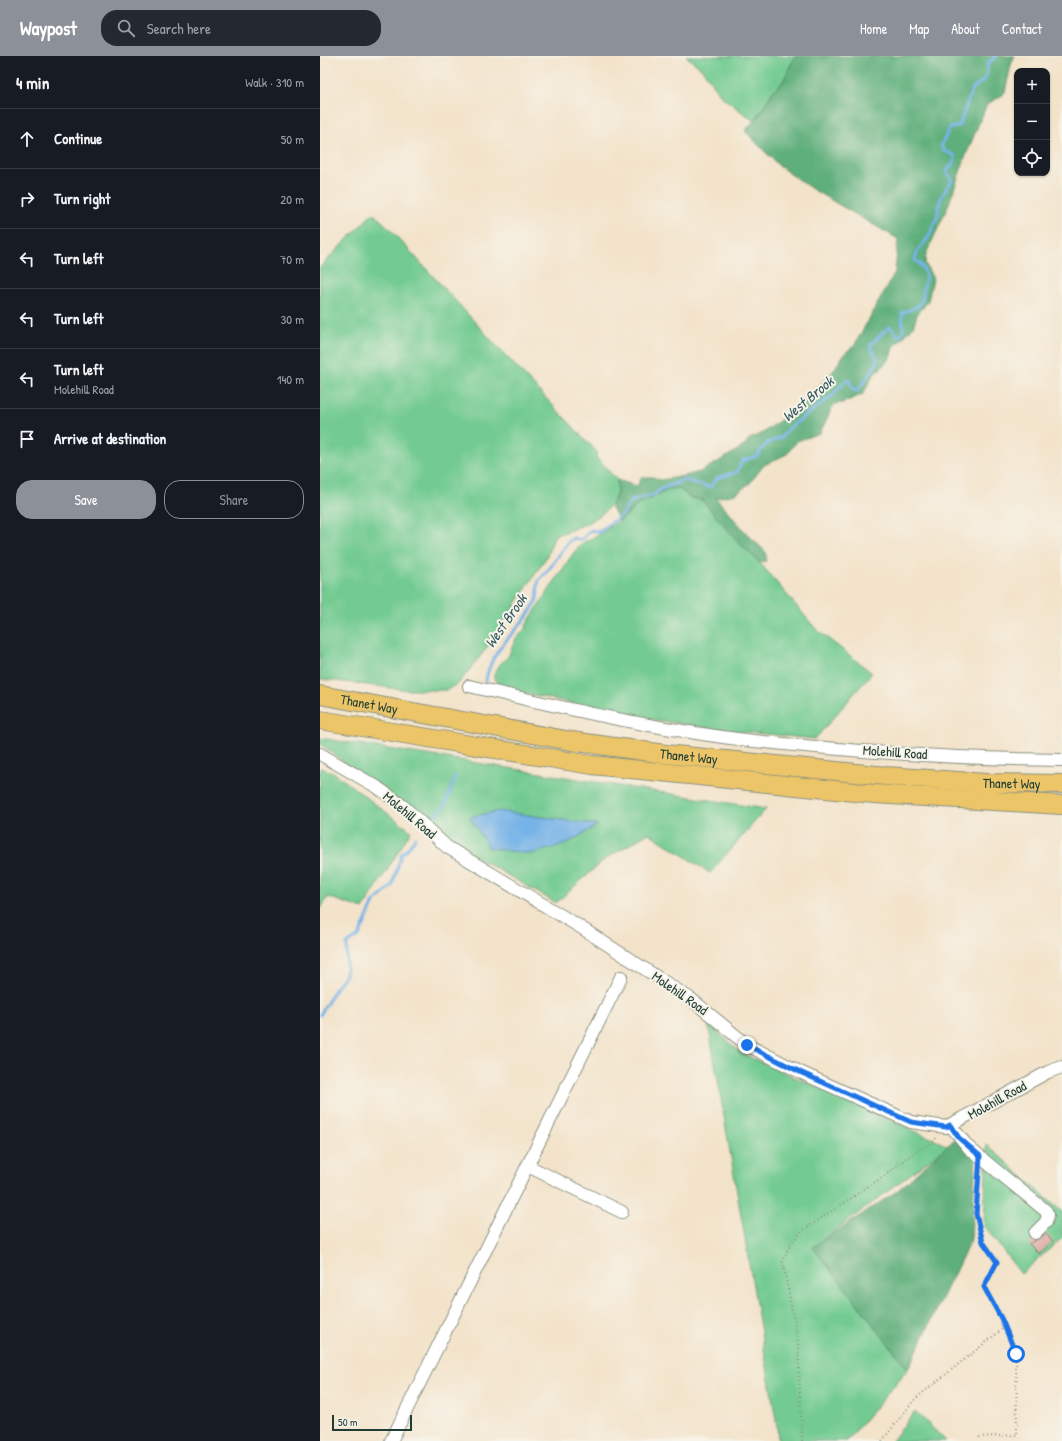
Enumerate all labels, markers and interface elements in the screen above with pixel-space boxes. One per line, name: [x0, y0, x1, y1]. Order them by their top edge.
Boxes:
search box: [101, 10, 381, 46]
text: Waypost: [20, 15, 77, 41]
icon: search: [115, 17, 137, 39]
text: Search here: [147, 18, 211, 39]
text: Home: [860, 19, 887, 38]
text: Map: [909, 19, 929, 38]
text: About: [951, 19, 980, 38]
text: Contact: [1002, 19, 1042, 38]
map controls: [1014, 68, 1050, 176]
button: +: [1014, 68, 1050, 104]
text: 4 min: [16, 71, 49, 94]
text: Walk · 310 m: [245, 73, 304, 91]
button: −: [1014, 104, 1050, 140]
icon: ahead: [16, 128, 38, 150]
text: Continue: [54, 128, 102, 149]
text: 50 m: [281, 130, 304, 148]
button: locate: [1014, 140, 1050, 176]
icon: right: [16, 188, 38, 210]
text: Turn right: [54, 188, 110, 209]
text: 20 m: [280, 190, 304, 208]
icon: left: [16, 248, 38, 270]
text: Turn left: [54, 248, 104, 269]
text: 70 m: [280, 250, 304, 268]
icon: left: [16, 308, 38, 330]
text: Turn left: [54, 308, 104, 329]
text: 30 m: [281, 310, 304, 328]
text: Turn left: [54, 359, 104, 380]
icon: left: [16, 368, 38, 390]
text: 140 m: [277, 370, 304, 388]
water label: West Brook: [777, 370, 839, 426]
text: Molehill Road: [54, 380, 114, 398]
icon: arrive: [16, 428, 38, 450]
text: Arrive at destination: [54, 428, 166, 449]
button: Save: [16, 480, 156, 519]
button: Share: [164, 480, 304, 519]
water label: West Brook: [479, 588, 533, 652]
street label: Thanet Way: [339, 689, 400, 719]
street label: Molehill Road: [862, 740, 928, 763]
street label: Thanet Way: [659, 743, 719, 769]
street label: Thanet Way: [982, 773, 1041, 794]
street label: Molehill Road: [380, 787, 442, 843]
street label: Molehill Road: [648, 966, 713, 1019]
route end: [738, 1036, 756, 1054]
street label: Molehill Road: [964, 1075, 1030, 1124]
route start: [1007, 1345, 1025, 1363]
scale bar: [332, 1413, 412, 1432]
text: 50 m: [338, 1415, 358, 1429]

